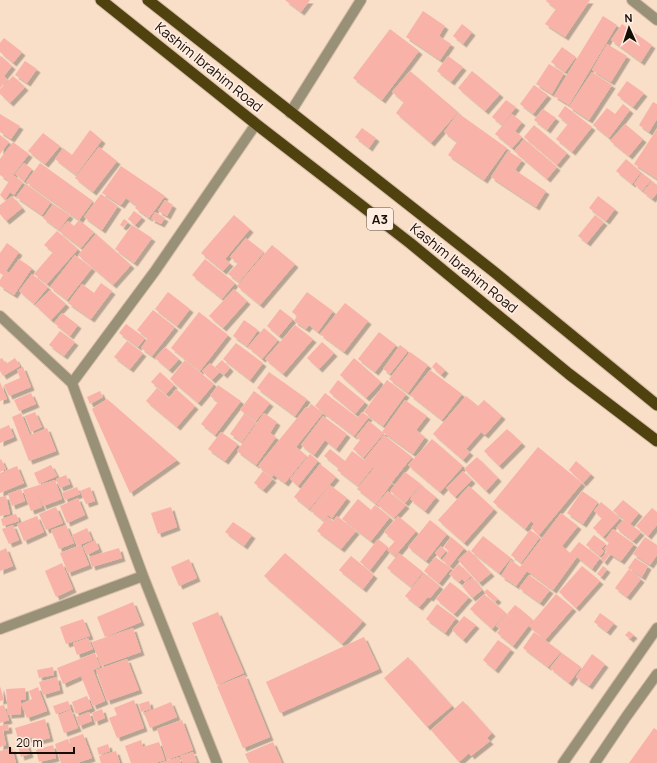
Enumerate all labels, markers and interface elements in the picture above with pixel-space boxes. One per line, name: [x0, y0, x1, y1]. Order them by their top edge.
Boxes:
north arrow: [609, 8, 649, 48]
text: N: [624, 10, 633, 25]
street label: Kashim Ibrahim Road: [152, 17, 267, 116]
road number: A3: [367, 208, 393, 230]
street label: Kashim Ibrahim Road: [407, 218, 522, 317]
scale bar: [10, 729, 74, 755]
text: 20 m: [16, 734, 43, 751]

